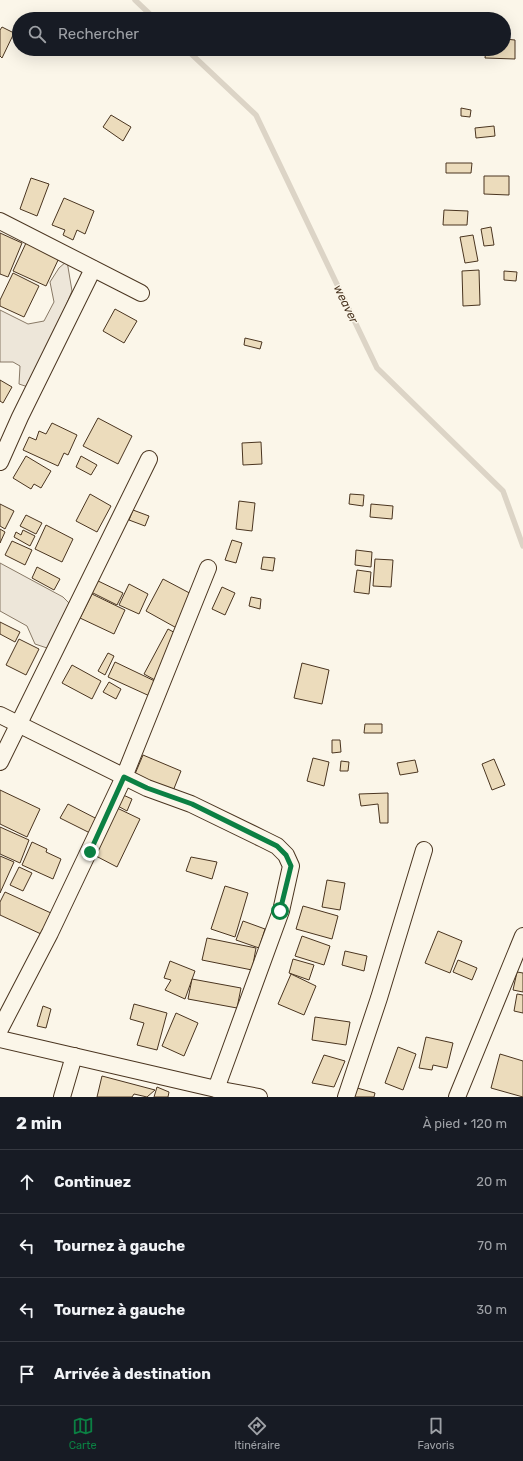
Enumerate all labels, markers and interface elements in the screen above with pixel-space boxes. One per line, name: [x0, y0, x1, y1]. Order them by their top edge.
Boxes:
search box: [12, 12, 511, 56]
icon: search: [26, 23, 48, 45]
text: Rechercher: [58, 25, 139, 43]
water label: weaver: [331, 283, 361, 326]
route end: [81, 843, 99, 861]
route start: [271, 902, 289, 920]
text: 2 min: [16, 1113, 62, 1133]
text: À pied · 120 m: [423, 1116, 507, 1131]
icon: ahead: [16, 1171, 38, 1193]
text: Continuez: [54, 1173, 131, 1191]
text: 20 m: [476, 1174, 507, 1189]
icon: left: [16, 1235, 38, 1257]
text: Tournez à gauche: [54, 1237, 185, 1255]
text: 70 m: [477, 1238, 507, 1253]
icon: left: [16, 1299, 38, 1321]
text: Tournez à gauche: [54, 1301, 185, 1319]
text: 30 m: [476, 1302, 507, 1317]
icon: arrive: [16, 1363, 38, 1385]
text: Arrivée à destination: [54, 1365, 211, 1383]
tab: Carte: [69, 1415, 97, 1452]
tab: Itinéraire: [234, 1415, 280, 1452]
tab: Favoris: [418, 1415, 454, 1452]

